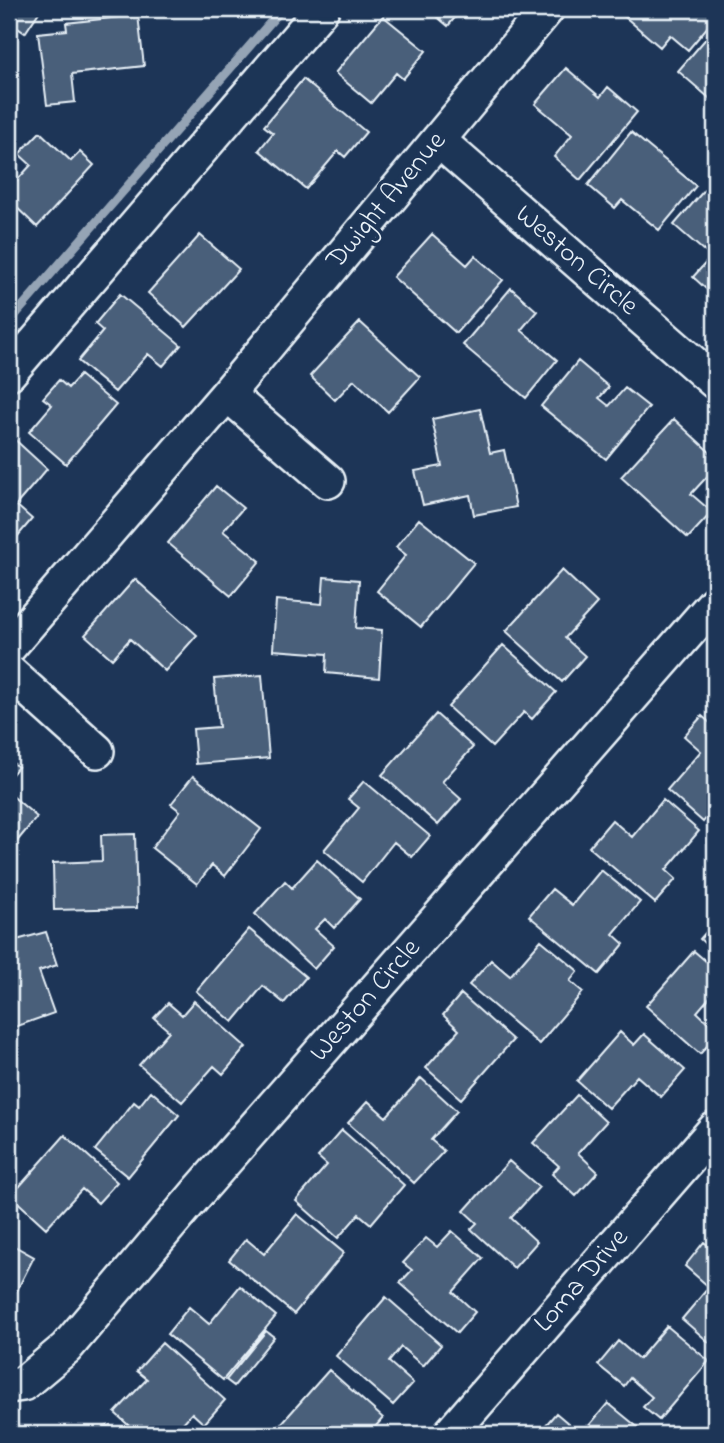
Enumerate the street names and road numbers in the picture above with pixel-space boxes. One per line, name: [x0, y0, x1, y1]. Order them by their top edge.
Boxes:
street label: Dwight Avenue: [316, 123, 457, 280]
street label: Weston Circle: [505, 196, 647, 327]
street label: Weston Circle: [301, 930, 432, 1072]
street label: Loma Drive: [525, 1219, 640, 1342]

